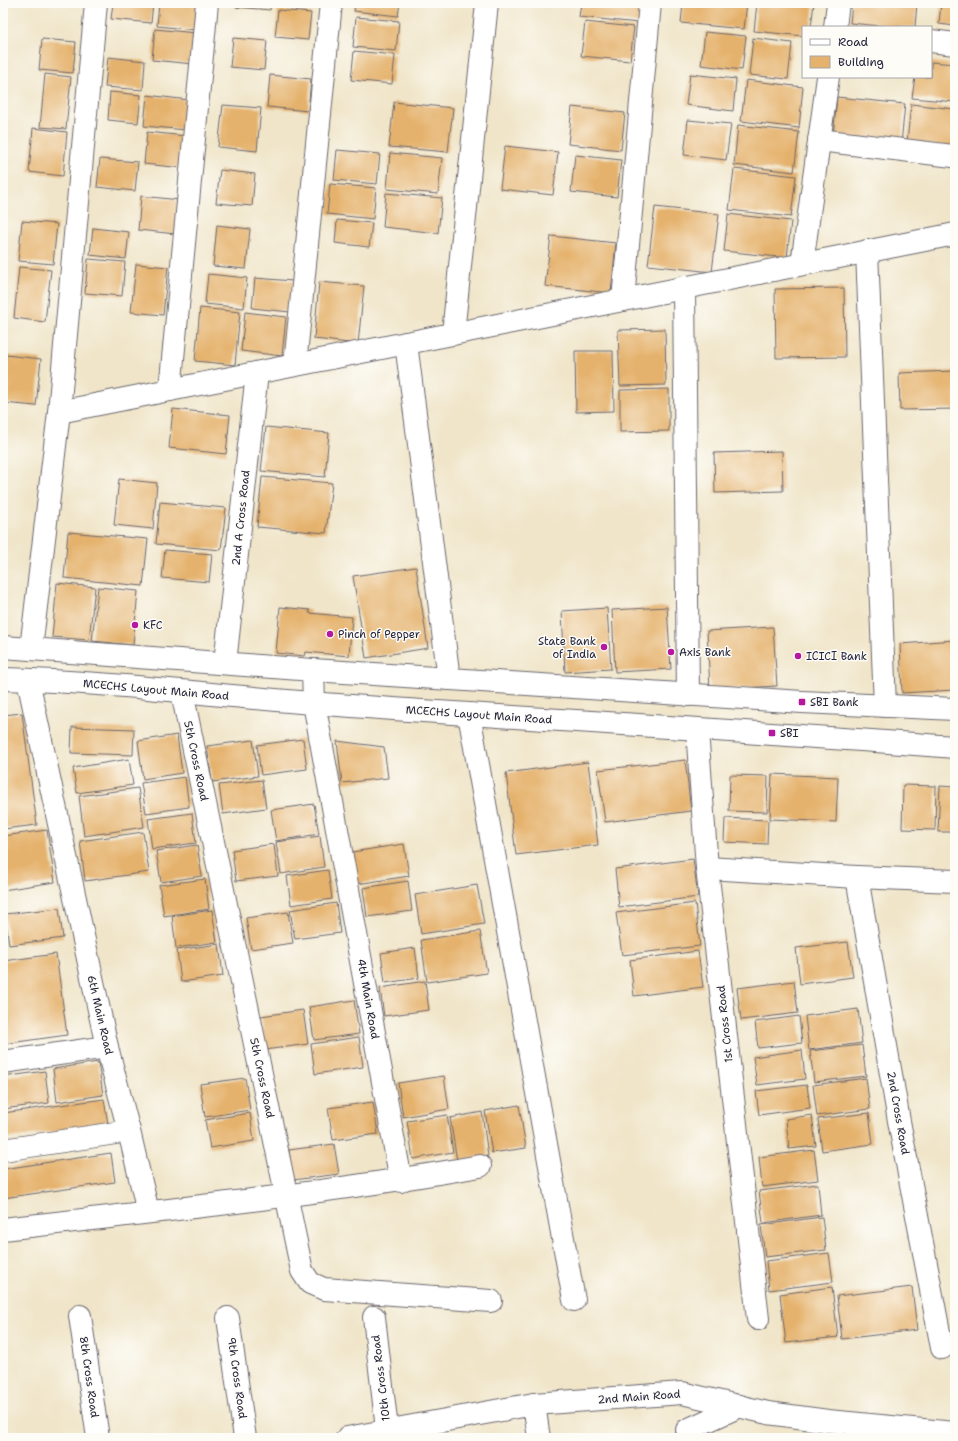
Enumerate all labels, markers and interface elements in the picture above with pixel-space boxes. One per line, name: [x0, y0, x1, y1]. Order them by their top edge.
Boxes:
legend: [802, 26, 932, 78]
text: Road: [838, 34, 869, 50]
text: Building: [838, 54, 884, 70]
street label: 2nd A Cross Road: [229, 469, 253, 567]
place label: KFC: [143, 618, 163, 633]
marker: KFC: [130, 620, 140, 630]
place label: Pinch of Pepper: [338, 627, 420, 642]
marker: Pinch of Pepper: [325, 629, 335, 639]
place label: State Bank of India: [538, 634, 596, 662]
marker: State Bank of India: [599, 642, 609, 652]
place label: Axis Bank: [679, 645, 731, 660]
marker: Axis Bank: [666, 647, 676, 657]
place label: ICICI Bank: [806, 649, 867, 664]
marker: ICICI Bank: [793, 651, 803, 661]
street label: MCECHS Layout Main Road: [82, 676, 230, 704]
place label: SBI Bank: [810, 695, 859, 710]
marker: SBI Bank: [797, 697, 807, 707]
street label: MCECHS Layout Main Road: [405, 702, 553, 728]
street label: 5th Cross Road: [180, 720, 212, 802]
place label: SBI: [780, 726, 799, 741]
marker: SBI: [767, 728, 777, 738]
street label: 4th Main Road: [354, 958, 382, 1040]
street label: 6th Main Road: [84, 974, 116, 1056]
street label: 1st Cross Road: [713, 985, 737, 1063]
street label: 5th Cross Road: [246, 1037, 278, 1119]
street label: 2nd Cross Road: [883, 1070, 913, 1156]
street label: 10th Cross Road: [368, 1334, 394, 1422]
street label: 8th Cross Road: [76, 1335, 102, 1419]
street label: 9th Cross Road: [224, 1336, 250, 1420]
street label: 2nd Main Road: [597, 1387, 681, 1407]

